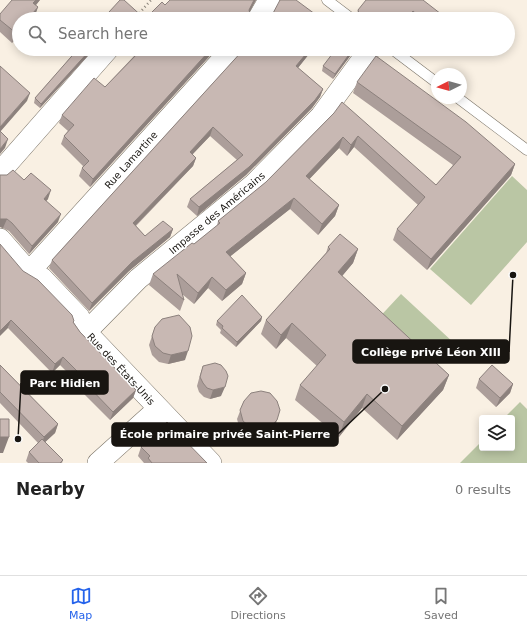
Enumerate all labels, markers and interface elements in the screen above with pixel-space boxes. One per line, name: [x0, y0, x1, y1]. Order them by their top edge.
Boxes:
search box: [12, 12, 515, 56]
icon: search: [26, 23, 48, 45]
text: Search here: [58, 25, 148, 43]
north arrow: [431, 68, 467, 104]
street label: Rue Lamartine: [102, 129, 160, 191]
street label: Impasse des Américains: [167, 170, 267, 256]
street label: Rue des États-Unis: [85, 330, 158, 407]
callout: Collège privé Léon XIII: [353, 340, 509, 363]
text: Collège privé Léon XIII: [361, 346, 501, 359]
callout: Parc Hidien: [21, 371, 108, 394]
text: Parc Hidien: [30, 377, 100, 390]
map controls: [479, 415, 515, 451]
button: layers: [479, 415, 515, 451]
callout: École primaire privée Saint-Pierre: [112, 423, 338, 446]
text: École primaire privée Saint-Pierre: [120, 428, 330, 441]
text: Nearby: [16, 479, 85, 499]
text: 0 results: [455, 482, 511, 497]
tab: Map: [69, 585, 92, 622]
tab: Directions: [230, 585, 286, 622]
tab: Saved: [424, 585, 458, 622]

